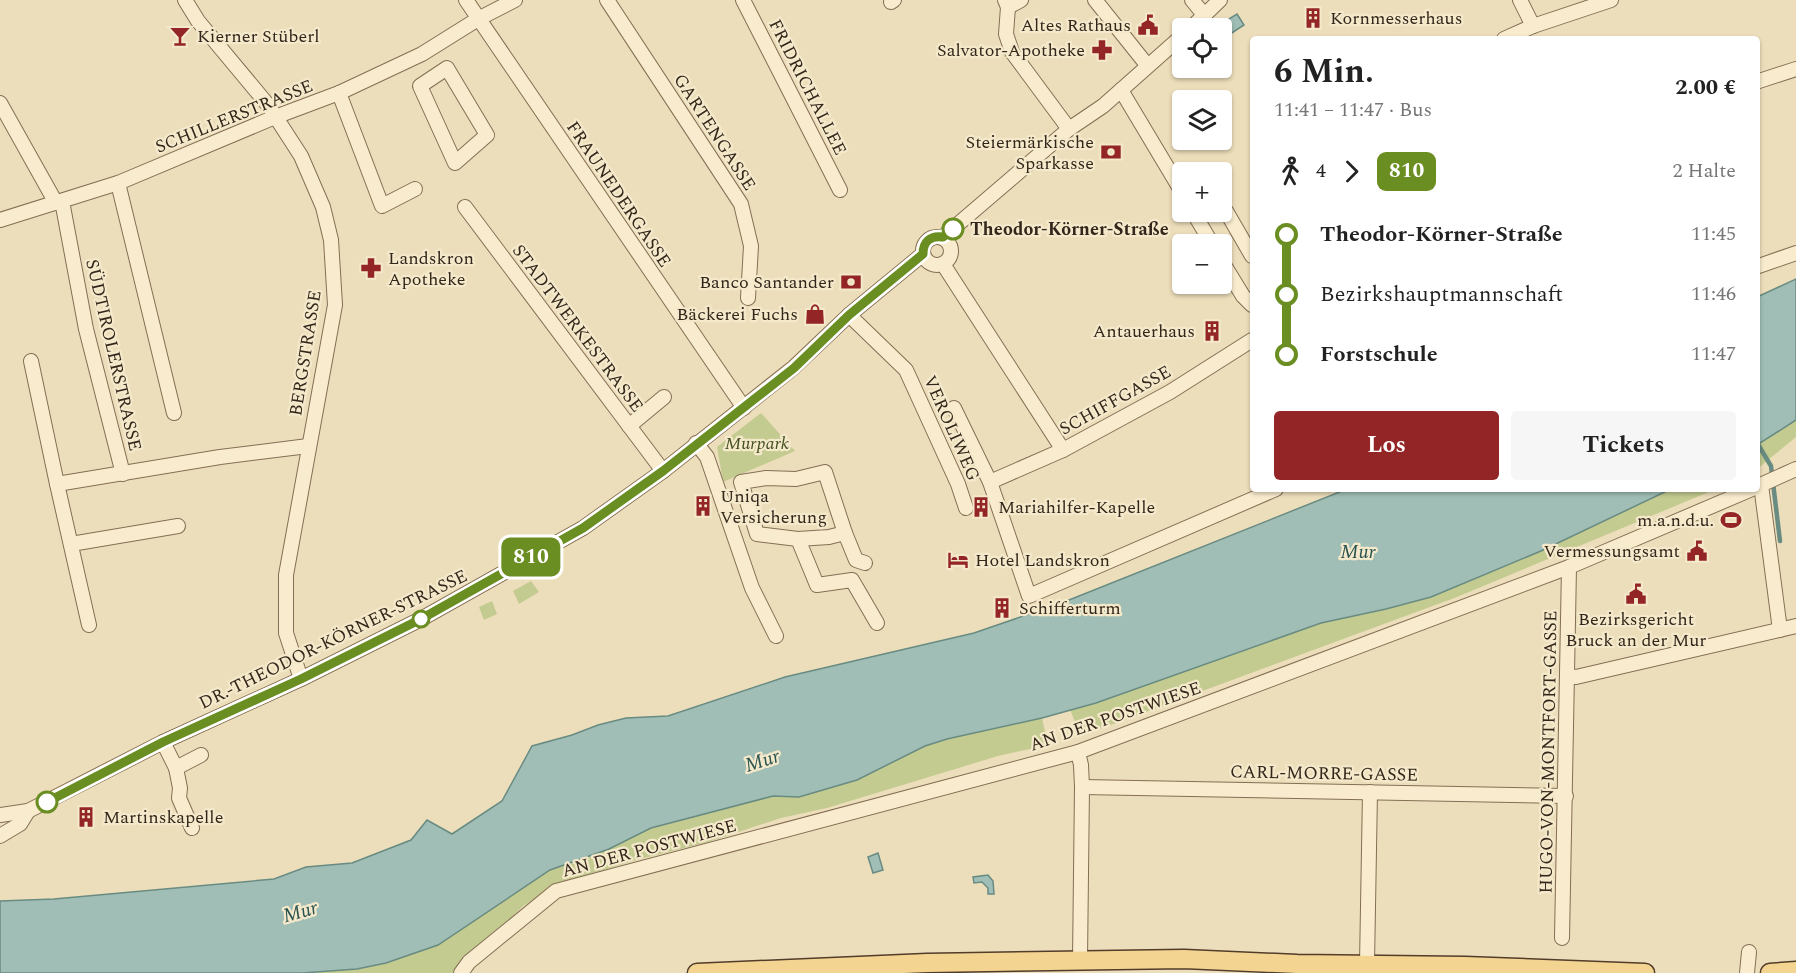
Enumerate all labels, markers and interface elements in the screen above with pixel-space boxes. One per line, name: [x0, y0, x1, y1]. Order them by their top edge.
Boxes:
place label: Kornmesserhaus: [1330, 5, 1462, 32]
building icon: Kornmesserhaus: [1301, 6, 1325, 30]
place label: Altes Rathaus: [1021, 12, 1131, 39]
public building icon: Altes Rathaus: [1136, 13, 1160, 37]
street label: FRIDRICHALLEE: [762, 14, 854, 160]
map controls: [1172, 18, 1232, 294]
button: locate: [1172, 18, 1232, 78]
place label: Kierner Stüberl: [197, 23, 320, 50]
bar icon: Kierner Stüberl: [168, 24, 192, 48]
place label: Salvator-Apotheke: [937, 37, 1085, 64]
pharmacy icon: Salvator-Apotheke: [1090, 38, 1114, 62]
text: 6 Min.: [1274, 47, 1374, 97]
street label: GARTENGASSE: [667, 68, 763, 196]
text: 2.00 €: [1675, 71, 1736, 104]
street label: SCHILLERSTRASSE: [151, 72, 317, 160]
button: layers: [1172, 90, 1232, 150]
text: 11:41 – 11:47 · Bus: [1274, 95, 1432, 125]
street label: FRAUNEDERGASSE: [559, 116, 678, 273]
place label: Steiermärkische Sparkasse: [965, 129, 1094, 177]
bank icon: Steiermärkische Sparkasse: [1099, 140, 1123, 164]
icon: walk: [1274, 155, 1307, 188]
icon: forward: [1335, 155, 1368, 188]
text: 810: [1389, 155, 1424, 187]
text: 4: [1316, 156, 1326, 186]
text: 2 Halte: [1672, 156, 1736, 186]
button: +: [1172, 162, 1232, 222]
place label: Theodor-Körner-Straße: [970, 216, 1169, 243]
marker: Theodor-Körner-Straße: [942, 218, 964, 240]
text: Theodor-Körner-Straße: [1320, 218, 1563, 251]
text: 11:45: [1691, 219, 1736, 249]
button: −: [1172, 234, 1232, 294]
street label: STADTWERKESTRASSE: [505, 238, 650, 418]
place label: Landskron Apotheke: [388, 245, 474, 293]
street label: SÜDTIROLERSTRASSE: [78, 256, 149, 454]
pharmacy icon: Landskron Apotheke: [359, 256, 383, 280]
place label: Banco Santander: [699, 269, 834, 296]
bank icon: Banco Santander: [839, 270, 863, 294]
text: Bezirkshauptmannschaft: [1320, 278, 1563, 311]
text: 11:46: [1691, 279, 1736, 309]
street label: BERGSTRASSE: [282, 288, 329, 418]
place label: Bäckerei Fuchs: [677, 301, 798, 328]
shop icon: Bäckerei Fuchs: [803, 302, 827, 326]
place label: Antauerhaus: [1093, 318, 1195, 345]
building icon: Antauerhaus: [1200, 319, 1224, 343]
text: Forstschule: [1320, 338, 1438, 371]
text: 11:47: [1691, 339, 1736, 369]
street label: SCHIFFGASSE: [1054, 359, 1176, 442]
street label: VEROLIWEG: [916, 371, 987, 485]
button: Los: [1274, 411, 1499, 480]
button: Tickets: [1511, 411, 1736, 480]
park label: Murpark: [725, 430, 790, 457]
place label: Uniqa Versicherung: [720, 483, 827, 531]
building icon: Uniqa Versicherung: [691, 494, 715, 518]
place label: Mariahilfer-Kapelle: [998, 494, 1155, 521]
building icon: Mariahilfer-Kapelle: [969, 495, 993, 519]
place label: m.a.n.d.u.: [1637, 507, 1714, 534]
sports icon: m.a.n.d.u.: [1719, 508, 1743, 532]
water label: Mur: [1340, 537, 1377, 567]
line badge: 810: [496, 538, 566, 576]
place label: Vermessungsamt: [1544, 538, 1680, 565]
public building icon: Vermessungsamt: [1685, 539, 1709, 563]
text: 810: [513, 541, 549, 573]
place label: Hotel Landskron: [975, 547, 1110, 574]
hotel icon: Hotel Landskron: [946, 548, 970, 572]
street label: DR.-THEODOR-KÖRNER-STRASSE: [194, 562, 472, 716]
public building icon: Bezirksgericht Bruck an der Mur: [1624, 582, 1648, 606]
place label: Schifferturm: [1019, 595, 1121, 622]
building icon: Schifferturm: [990, 596, 1014, 620]
place label: Bezirksgericht Bruck an der Mur: [1566, 606, 1706, 654]
unlabelled marker: [412, 610, 430, 628]
street label: HUGO-VON-MONTFORT-GASSE: [1533, 610, 1564, 894]
street label: AN DER POSTWIESE: [1026, 674, 1205, 759]
water label: Mur: [741, 741, 785, 781]
street label: CARL-MORRE-GASSE: [1230, 758, 1418, 789]
unlabelled marker: [36, 791, 58, 813]
place label: Martinskapelle: [103, 804, 223, 831]
building icon: Martinskapelle: [74, 805, 98, 829]
street label: AN DER POSTWIESE: [559, 812, 739, 885]
water label: Mur: [279, 892, 322, 931]

